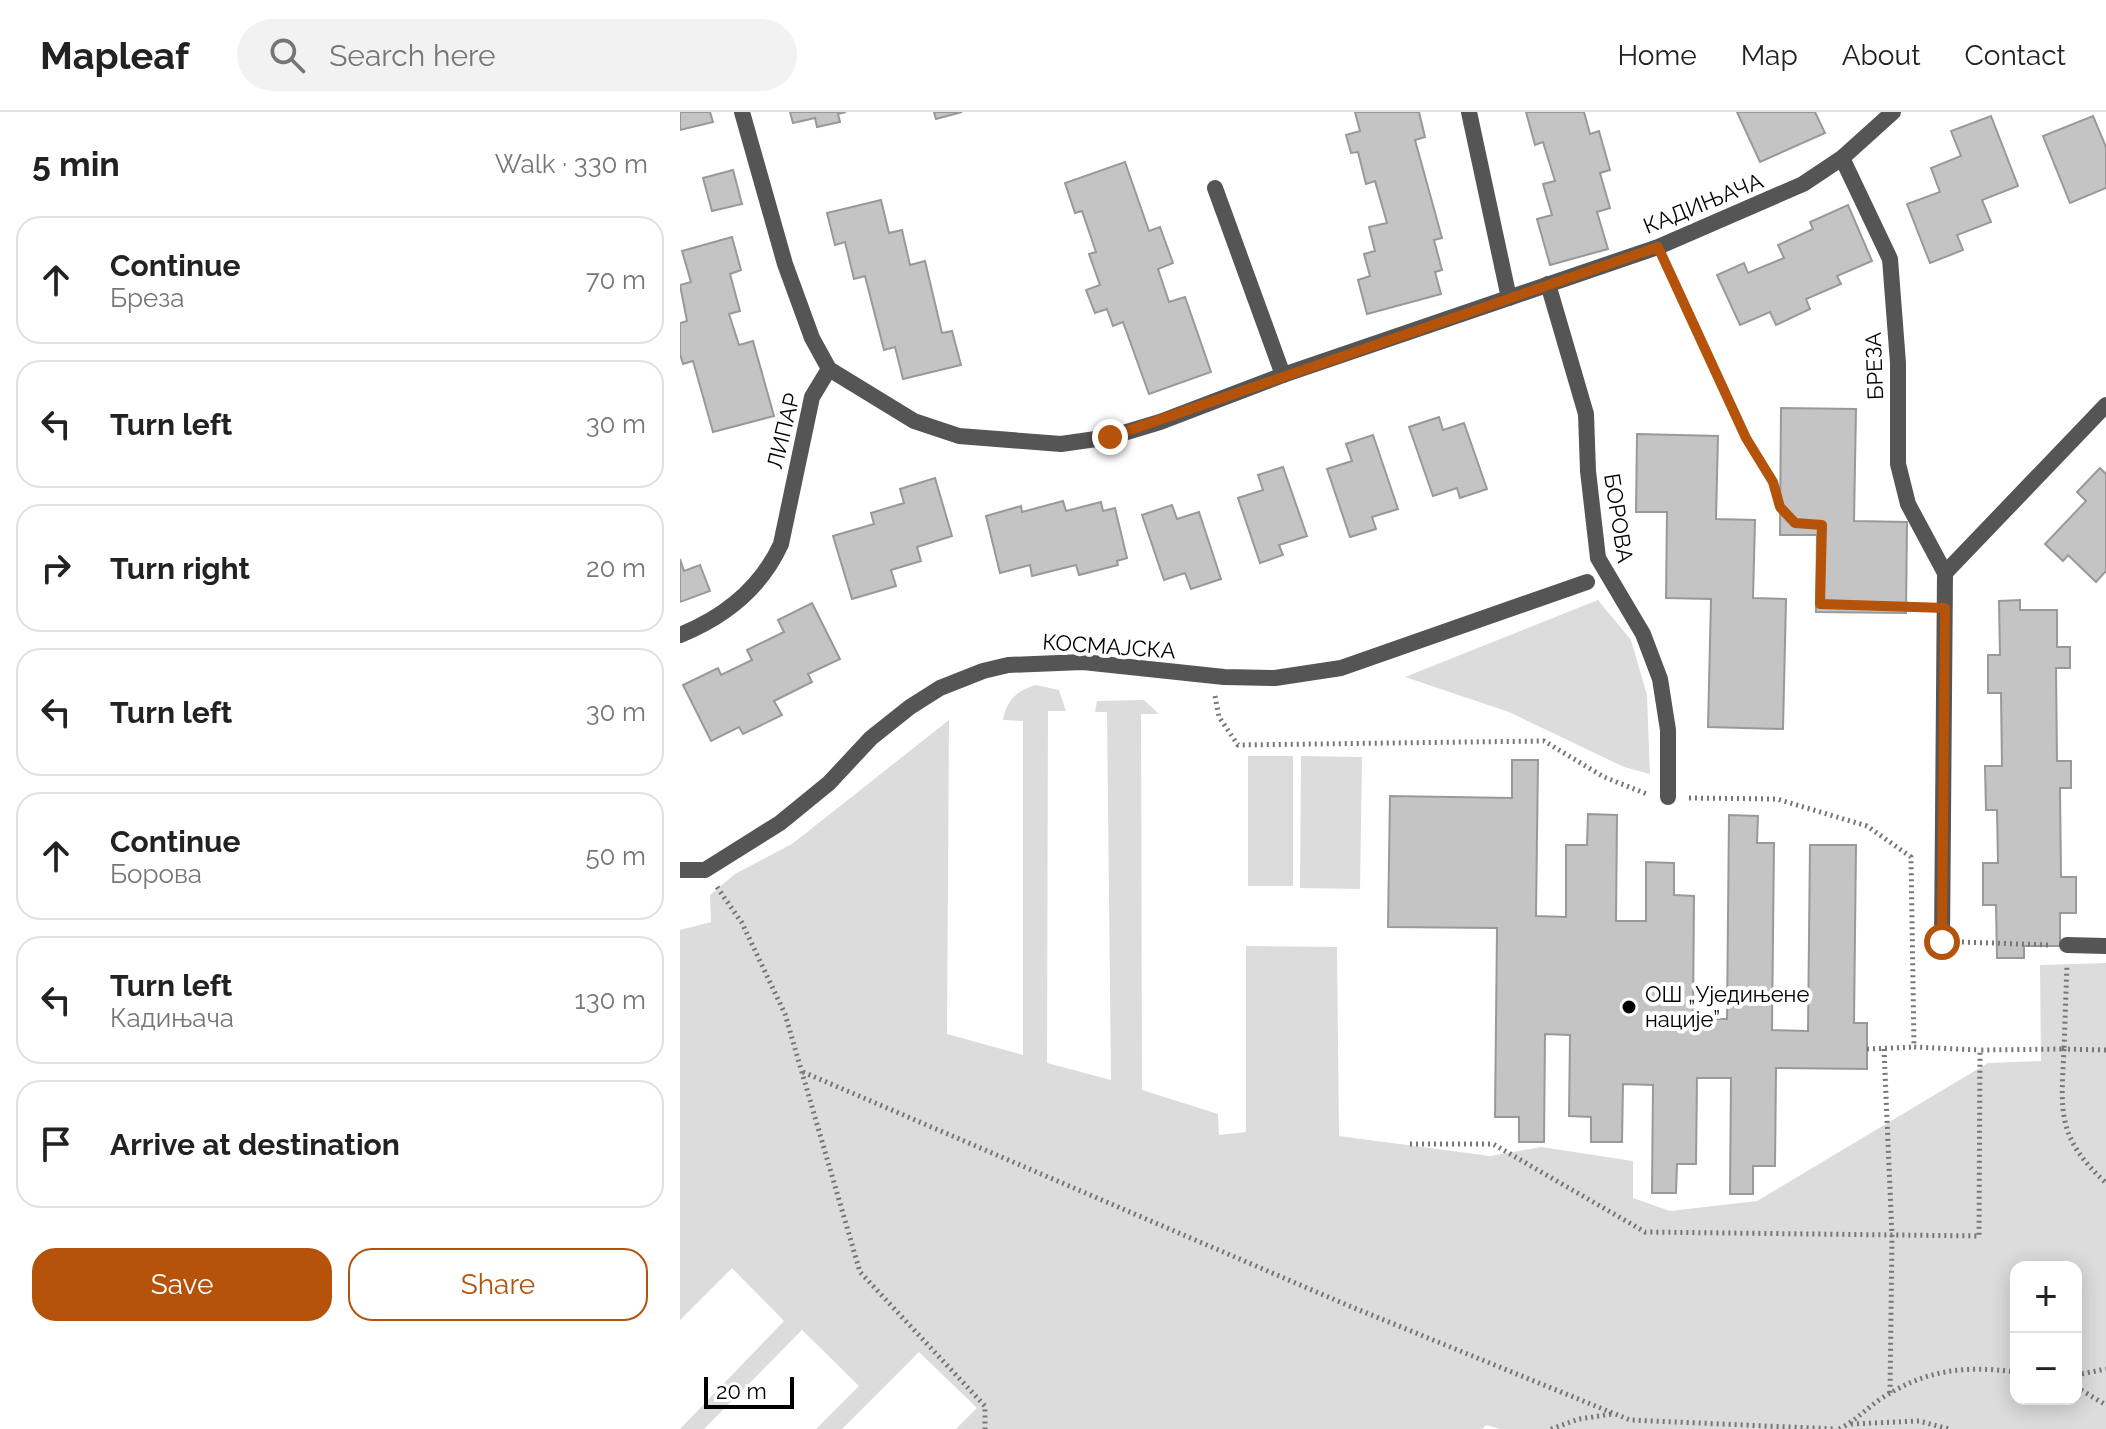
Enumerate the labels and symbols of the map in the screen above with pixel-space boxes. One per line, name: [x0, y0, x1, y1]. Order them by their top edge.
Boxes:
street label: КАДИЊАЧА: [1639, 167, 1767, 239]
street label: БРЕЗА: [1860, 331, 1888, 400]
street label: ЛИПАР: [761, 390, 805, 471]
route end: [1092, 419, 1128, 455]
street label: БОРОВА: [1599, 471, 1639, 565]
street label: КОСМАЈСКА: [1042, 628, 1177, 664]
route start: [1924, 924, 1960, 960]
place label: ОШ „Уједињене нације”: [1645, 981, 1809, 1032]
marker: ОШ „Уједињене нације”: [1620, 998, 1638, 1016]
scale bar: [704, 1373, 794, 1409]

